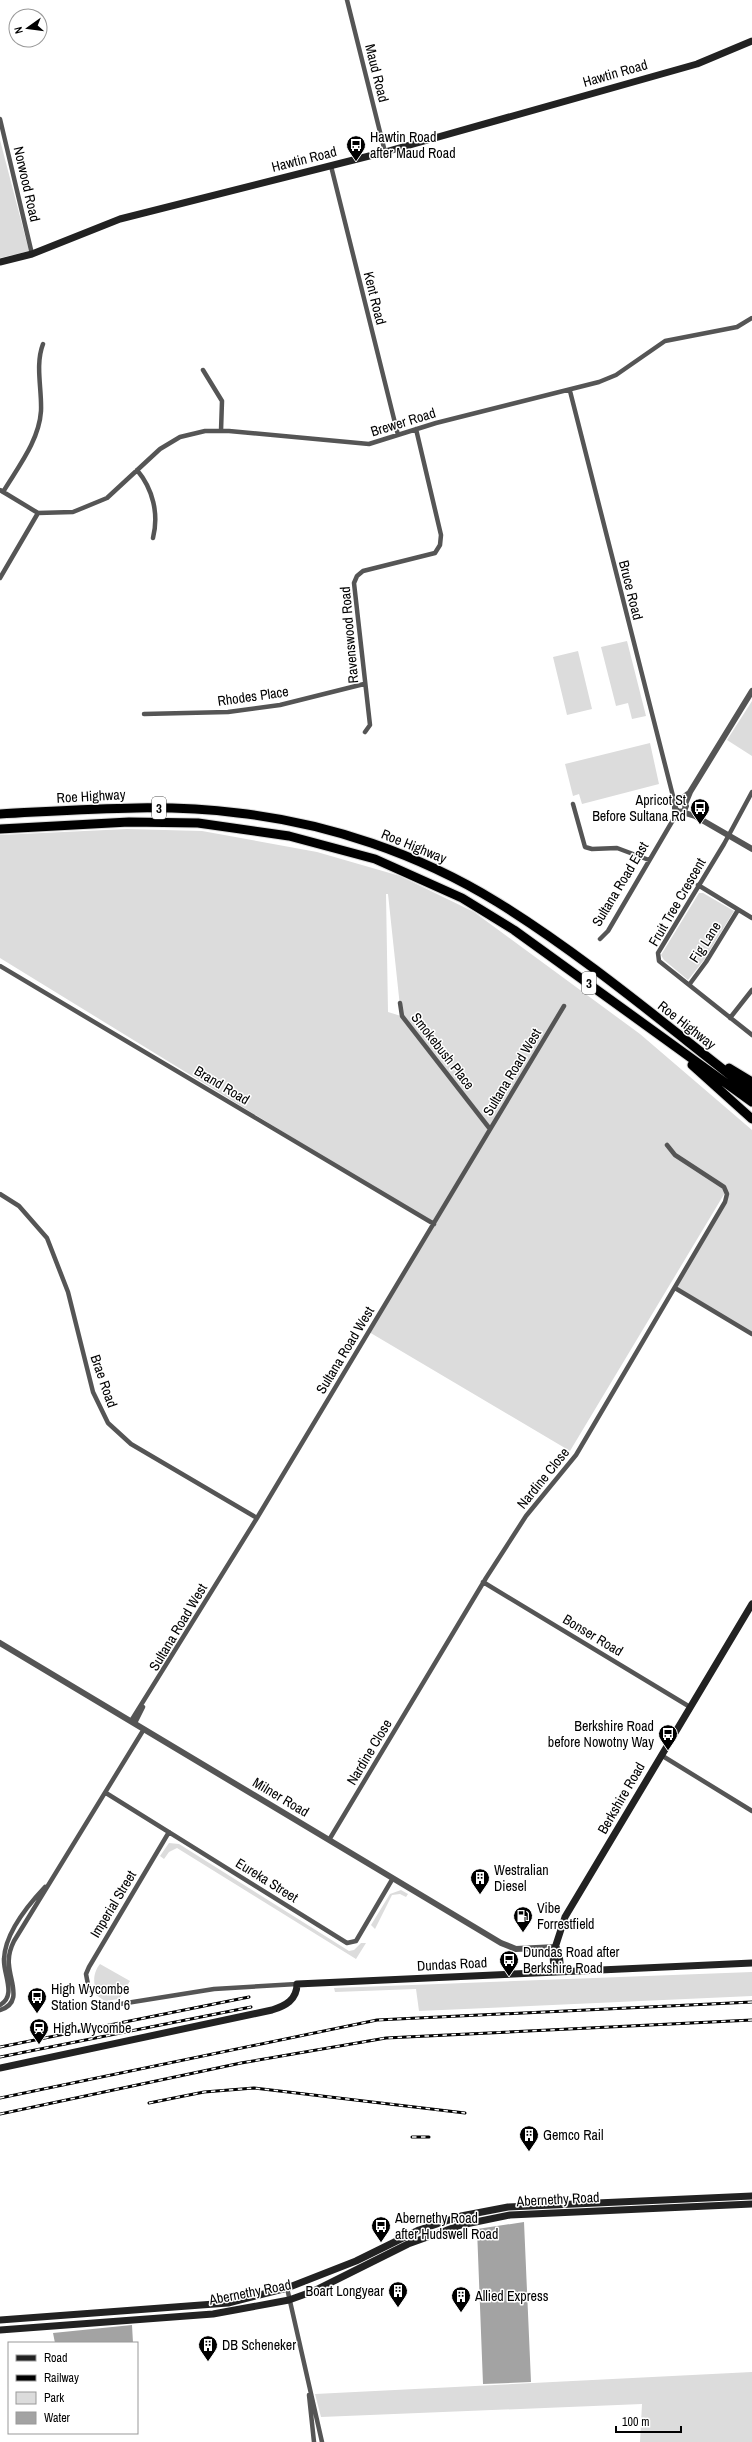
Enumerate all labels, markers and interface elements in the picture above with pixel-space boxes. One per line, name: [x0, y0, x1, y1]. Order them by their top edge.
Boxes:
north arrow: [8, 8, 48, 48]
text: N: [11, 26, 26, 35]
street label: Maud Road: [361, 42, 393, 104]
street label: Hawtin Road: [581, 55, 649, 91]
place label: Hawtin Road after Maud Road: [370, 128, 456, 162]
bus stop icon: Hawtin Road after Maud Road: [345, 134, 367, 162]
street label: Hawtin Road: [270, 142, 338, 176]
street label: Norwood Road: [10, 145, 44, 223]
street label: Kent Road: [360, 270, 390, 326]
street label: Brewer Road: [368, 404, 438, 440]
street label: Bruce Road: [615, 558, 647, 622]
street label: Ravenswood Road: [336, 586, 362, 684]
street label: Rhodes Place: [216, 682, 290, 710]
street label: Roe Highway: [56, 785, 126, 807]
place label: Apricot St Before Sultana Rd: [592, 791, 686, 825]
road number: 3: [152, 797, 166, 819]
bus stop icon: Apricot St Before Sultana Rd: [689, 797, 711, 825]
street label: Roe Highway: [379, 825, 450, 867]
street label: Sultana Road East: [588, 838, 652, 930]
street label: Fruit Tree Crescent: [644, 855, 710, 949]
street label: Fig Lane: [685, 918, 725, 966]
road number: 3: [582, 972, 596, 994]
street label: Roe Highway: [654, 997, 720, 1053]
street label: Smokebush Place: [407, 1009, 479, 1093]
street label: Sultana Road West: [479, 1025, 545, 1119]
street label: Brand Road: [191, 1062, 253, 1108]
street label: Sultana Road West: [312, 1303, 378, 1397]
street label: Brae Road: [87, 1352, 121, 1410]
street label: Nardine Close: [513, 1444, 573, 1512]
street label: Sultana Road West: [145, 1580, 211, 1674]
street label: Bonser Road: [560, 1610, 626, 1660]
street label: Nardine Close: [342, 1716, 396, 1788]
place label: Berkshire Road before Nowotny Way: [548, 1717, 654, 1751]
bus stop icon: Berkshire Road before Nowotny Way: [657, 1723, 679, 1751]
street label: Berkshire Road: [593, 1759, 649, 1837]
street label: Milner Road: [250, 1773, 312, 1821]
street label: Eureka Street: [232, 1854, 302, 1906]
place label: Westralian Diesel: [494, 1861, 549, 1895]
street label: Imperial Street: [86, 1867, 140, 1941]
building icon: Westralian Diesel: [469, 1867, 491, 1895]
place label: Vibe Forrestfield: [537, 1899, 595, 1933]
fuel station icon: Vibe Forrestfield: [512, 1905, 534, 1933]
place label: Dundas Road after Berkshire Road: [523, 1943, 620, 1977]
bus stop icon: Dundas Road after Berkshire Road: [498, 1949, 520, 1977]
street label: Dundas Road: [416, 1953, 488, 1975]
place label: High Wycombe Station Stand 6: [51, 1980, 130, 2014]
bus stop icon: High Wycombe Station Stand 6: [26, 1986, 48, 2014]
station icon: High Wycombe: [28, 2017, 50, 2045]
place label: High Wycombe: [53, 2019, 131, 2037]
building icon: Gemco Rail: [518, 2124, 540, 2152]
place label: Gemco Rail: [543, 2126, 604, 2144]
street label: Abernethy Road: [515, 2188, 600, 2210]
place label: Abernethy Road after Hudswell Road: [394, 2209, 498, 2243]
bus stop icon: Abernethy Road after Hudswell Road: [370, 2215, 392, 2243]
street label: Abernethy Road: [207, 2275, 292, 2309]
building icon: Boart Longyear: [387, 2280, 409, 2308]
place label: Boart Longyear: [306, 2282, 384, 2300]
building icon: Allied Express: [450, 2285, 472, 2313]
place label: Allied Express: [474, 2287, 549, 2305]
building icon: DB Scheneker: [197, 2334, 219, 2362]
place label: DB Scheneker: [222, 2336, 296, 2354]
legend: [8, 2342, 138, 2434]
text: Road: [44, 2350, 68, 2366]
text: Railway: [44, 2370, 79, 2386]
text: Park: [44, 2390, 64, 2406]
scale bar: [616, 2408, 681, 2434]
text: Water: [44, 2410, 71, 2426]
text: 100 m: [622, 2414, 649, 2430]

